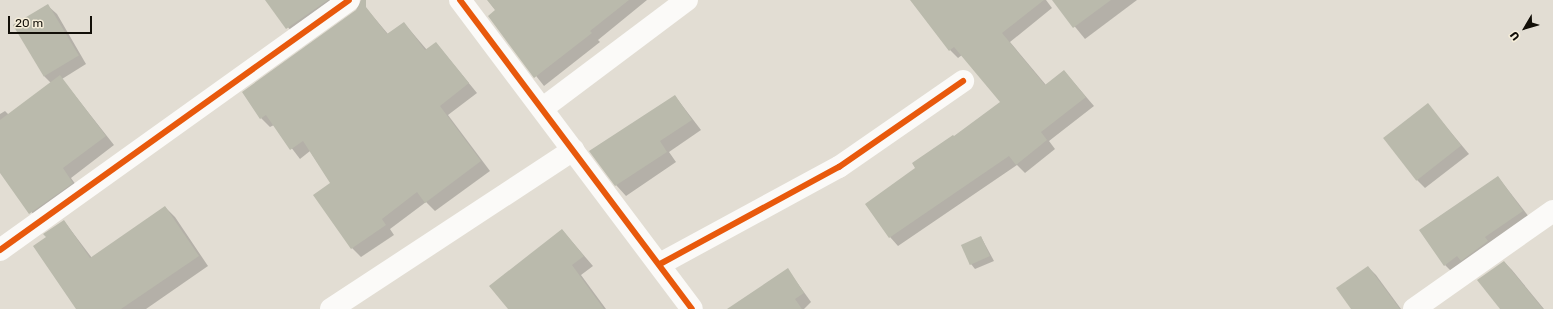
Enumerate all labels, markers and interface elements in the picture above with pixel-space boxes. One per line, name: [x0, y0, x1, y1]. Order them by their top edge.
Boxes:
scale bar: [10, 8, 94, 34]
north arrow: [1505, 8, 1545, 48]
text: 20 m: [15, 16, 43, 30]
text: U: [1508, 29, 1523, 43]

